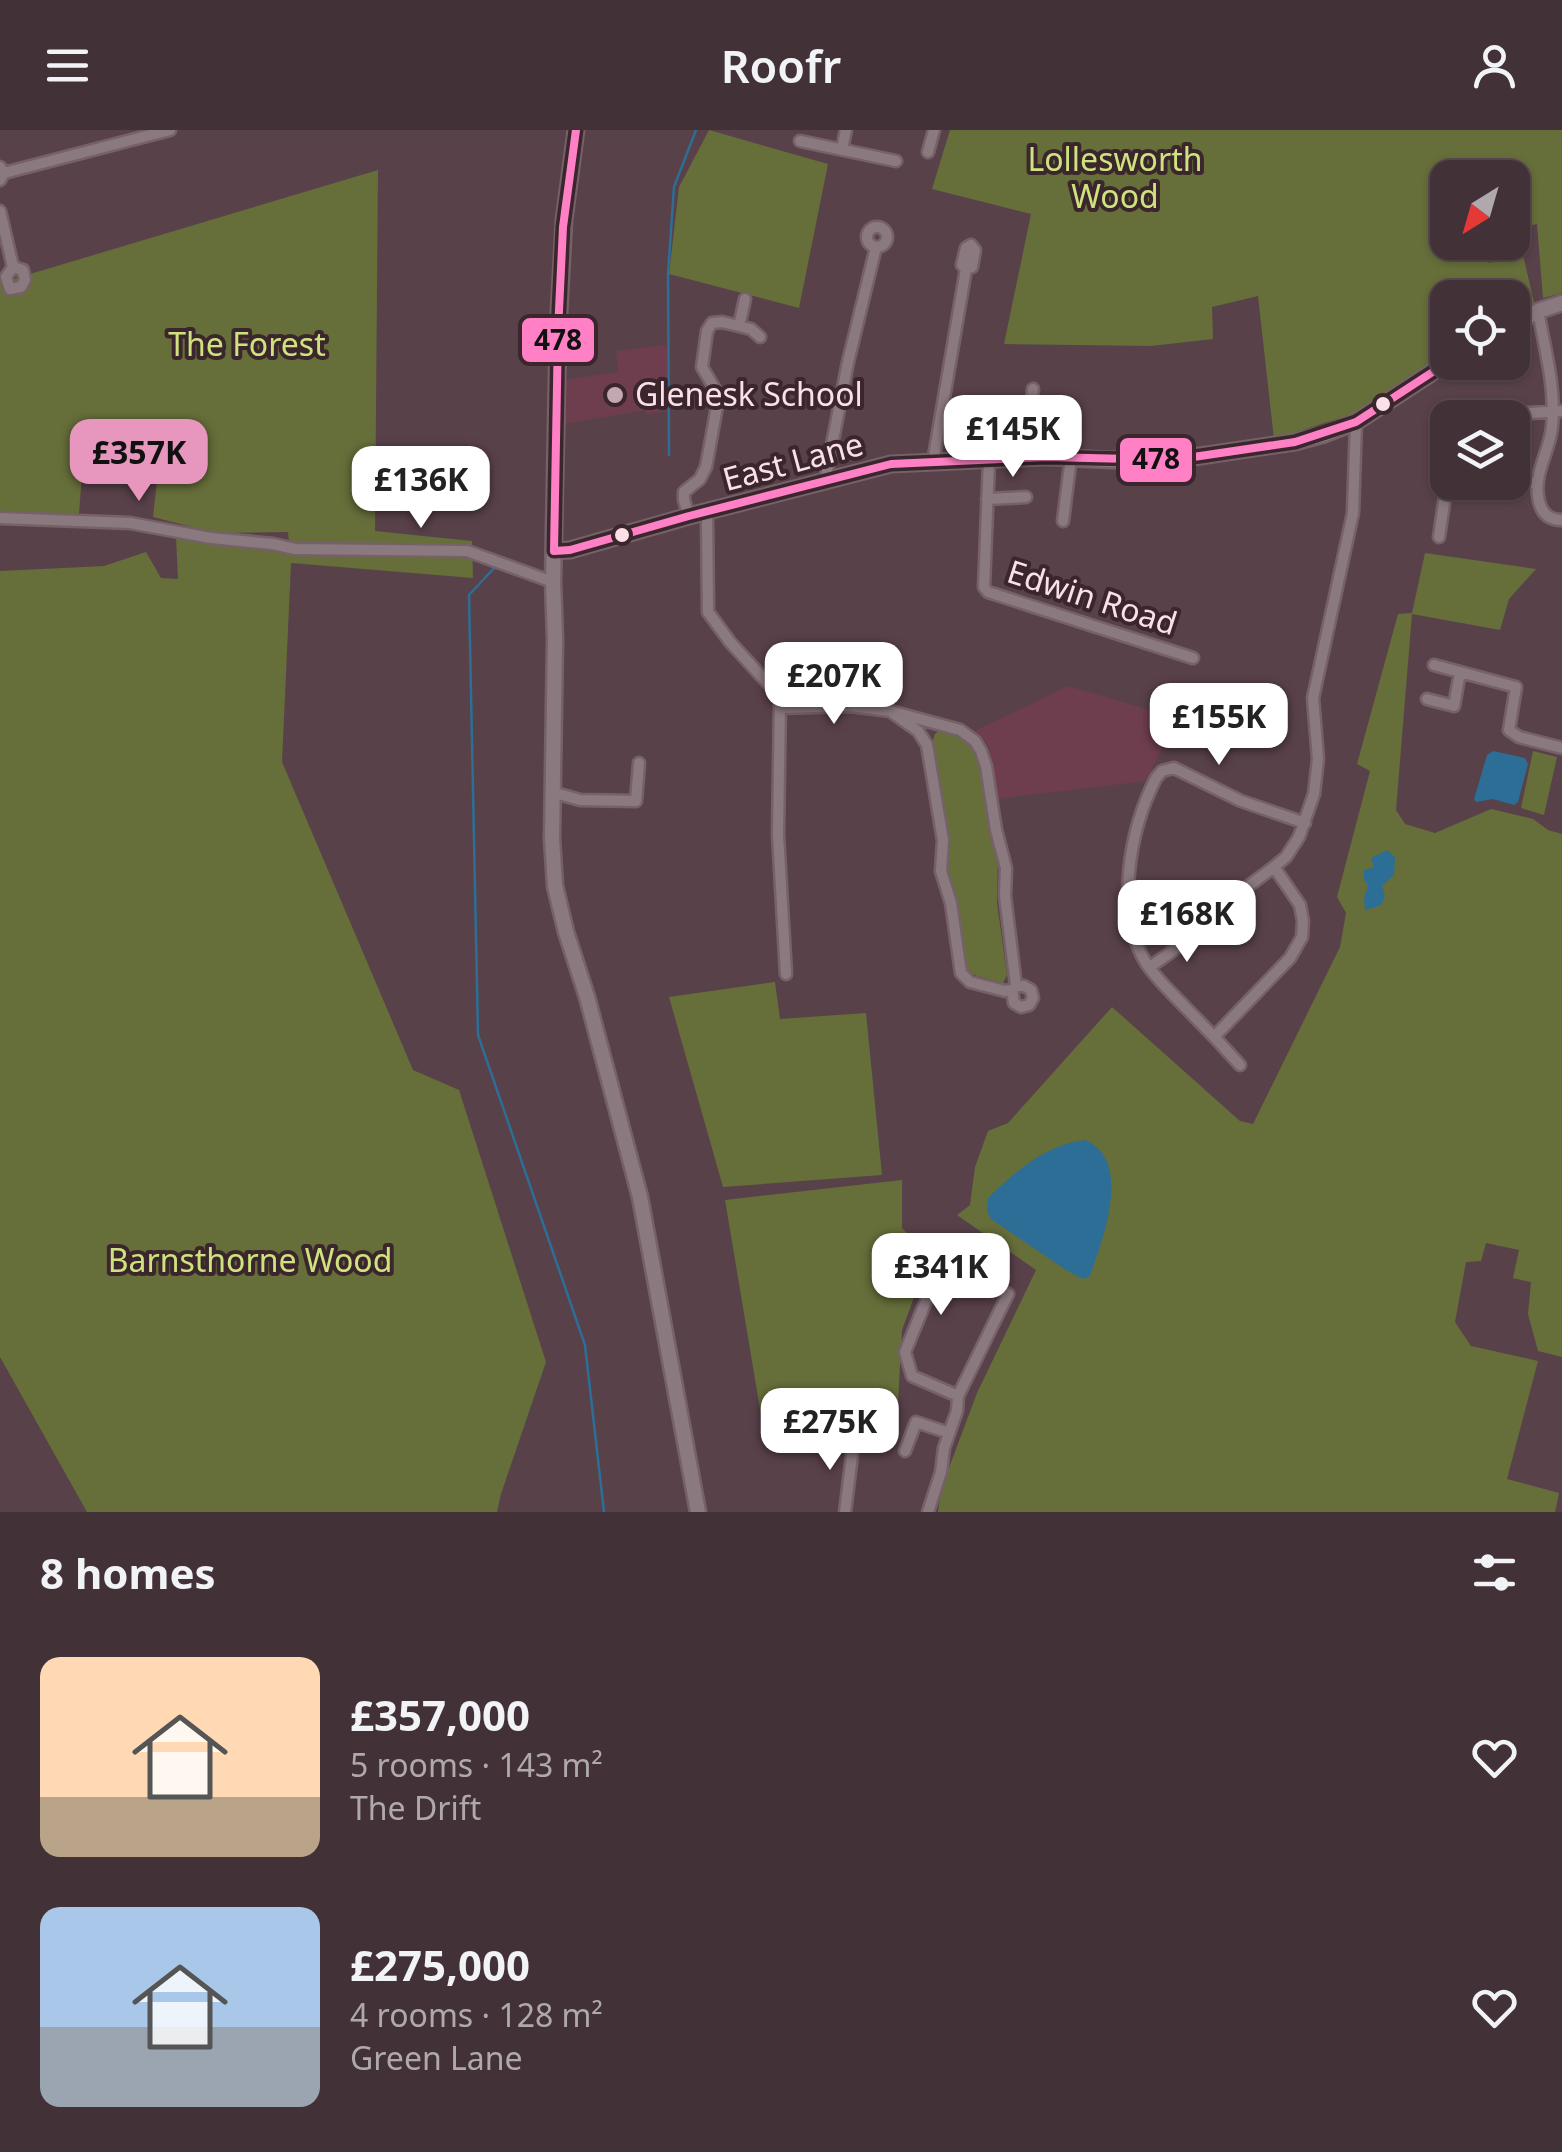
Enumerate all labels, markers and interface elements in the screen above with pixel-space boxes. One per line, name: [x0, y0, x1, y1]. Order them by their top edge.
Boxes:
text: Roofr: [721, 35, 841, 96]
icon: menu: [40, 38, 95, 93]
icon: person: [1467, 38, 1522, 93]
park label: Lollesworth Wood: [1027, 137, 1203, 217]
north arrow: [1430, 160, 1530, 260]
map controls: [1430, 160, 1530, 500]
button: locate: [1430, 280, 1530, 380]
line badge: 478: [520, 316, 596, 364]
text: 478: [534, 320, 582, 358]
park label: The Forest: [168, 322, 326, 365]
place label: Glenesk School: [635, 372, 863, 415]
marker: Glenesk School: [604, 384, 626, 406]
unlabelled marker: [1373, 394, 1393, 414]
pin: £145K: [943, 395, 1083, 480]
button: layers: [1430, 400, 1530, 500]
text: £145K: [966, 406, 1060, 449]
pin: £357K: [69, 419, 209, 504]
street label: East Lane: [718, 421, 867, 500]
text: £357K: [92, 430, 186, 473]
line badge: 478: [1118, 436, 1194, 484]
text: 478: [1132, 439, 1180, 477]
pin: £136K: [351, 446, 491, 531]
text: £136K: [374, 457, 468, 500]
unlabelled marker: [612, 525, 632, 545]
street label: Edwin Road: [1002, 549, 1183, 644]
pin: £207K: [764, 642, 904, 727]
text: £207K: [787, 653, 881, 696]
pin: £155K: [1149, 683, 1289, 768]
text: £155K: [1172, 694, 1266, 737]
pin: £168K: [1117, 880, 1257, 965]
text: £168K: [1140, 891, 1234, 934]
pin: £341K: [871, 1233, 1011, 1318]
park label: Barnsthorne Wood: [108, 1238, 392, 1281]
text: £341K: [894, 1244, 988, 1287]
pin: £275K: [760, 1388, 900, 1473]
text: £275K: [783, 1399, 877, 1442]
text: 8 homes: [40, 1544, 216, 1601]
icon: filters: [1467, 1545, 1522, 1600]
text: £357,000: [350, 1686, 530, 1743]
icon: home: [120, 1697, 240, 1817]
icon: heart: [1467, 1730, 1522, 1785]
text: 5 rooms · 143 m²: [350, 1743, 603, 1786]
text: The Drift: [350, 1786, 481, 1829]
text: £275,000: [350, 1936, 530, 1993]
icon: home: [120, 1947, 240, 2067]
icon: heart: [1467, 1980, 1522, 2035]
text: 4 rooms · 128 m²: [350, 1993, 603, 2036]
text: Green Lane: [350, 2036, 523, 2079]

